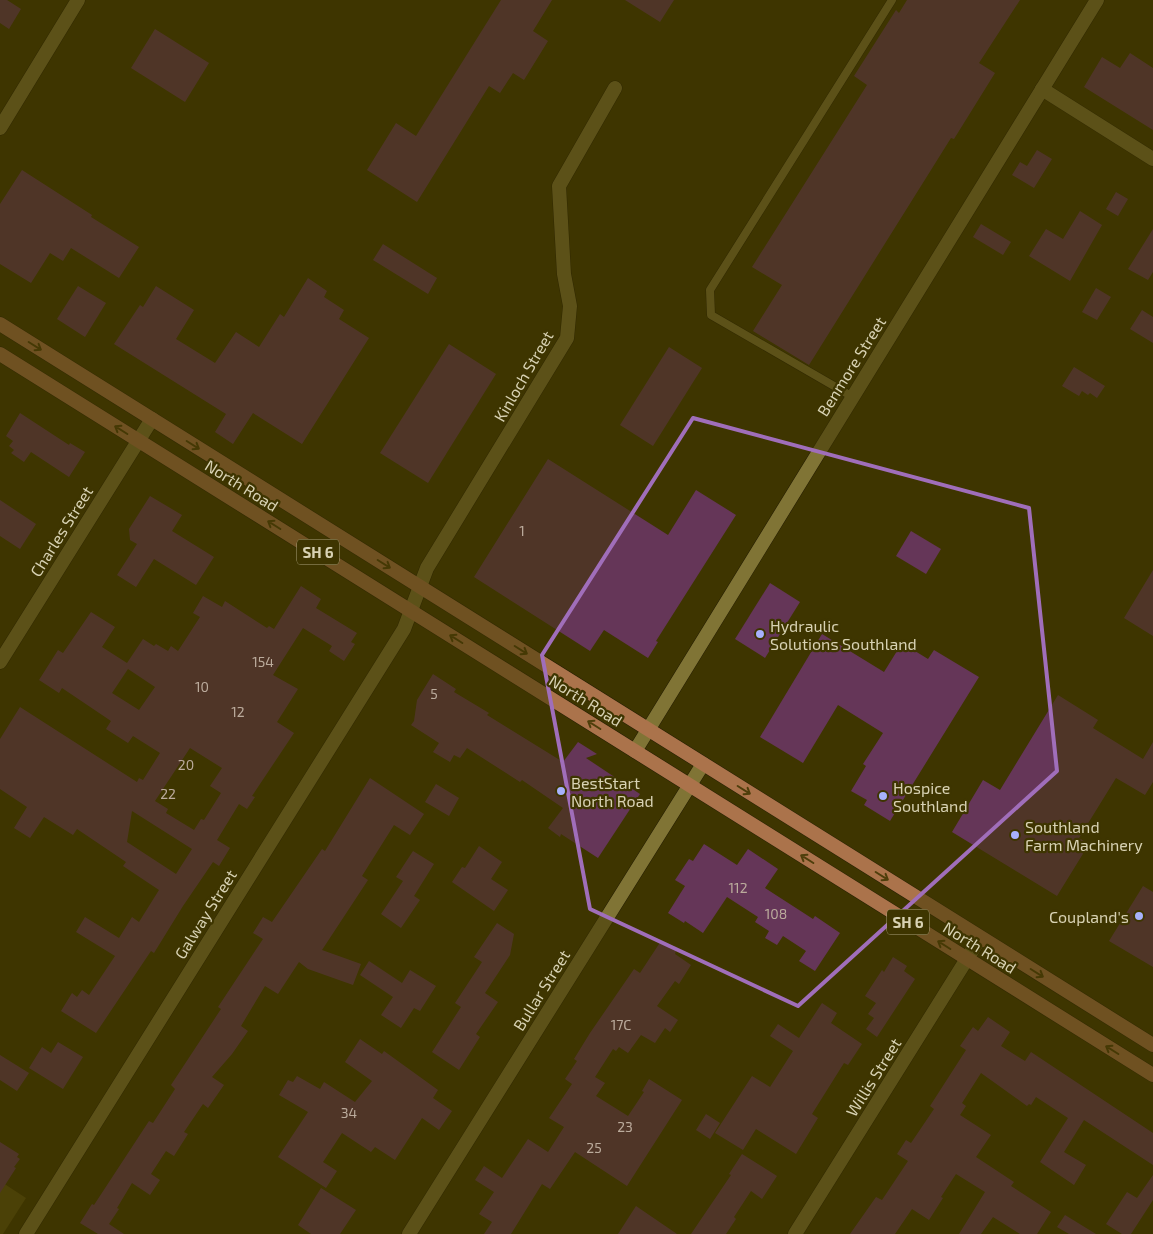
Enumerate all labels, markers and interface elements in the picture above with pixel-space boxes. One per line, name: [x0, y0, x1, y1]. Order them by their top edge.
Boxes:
street label: Benmore Street: [813, 313, 889, 419]
street label: Kinloch Street: [489, 327, 557, 425]
one-way arrow: [28, 341, 42, 351]
one-way arrow: [114, 424, 128, 434]
one-way arrow: [186, 439, 200, 450]
street label: North Road: [202, 455, 282, 515]
street label: Charles Street: [26, 482, 96, 580]
one-way arrow: [267, 520, 281, 530]
house number: 1: [519, 522, 525, 539]
road number: SH 6: [297, 540, 339, 564]
one-way arrow: [377, 559, 391, 570]
place label: Hydraulic Solutions Southland: [770, 616, 917, 653]
marker: Hydraulic Solutions Southland: [754, 628, 766, 640]
one-way arrow: [449, 634, 463, 644]
one-way arrow: [514, 645, 528, 655]
house number: 154: [252, 653, 274, 670]
street label: North Road: [546, 670, 626, 730]
house number: 10: [195, 678, 209, 695]
house number: 5: [430, 685, 438, 702]
house number: 12: [231, 703, 245, 720]
one-way arrow: [587, 720, 601, 730]
house number: 20: [178, 756, 194, 773]
place label: BestStart North Road: [571, 773, 654, 810]
place label: Hospice Southland: [893, 778, 968, 815]
house number: 22: [160, 785, 176, 802]
marker: BestStart North Road: [555, 785, 567, 797]
one-way arrow: [737, 785, 751, 795]
marker: Hospice Southland: [877, 790, 889, 802]
place label: Southland Farm Machinery: [1025, 817, 1143, 854]
marker: Southland Farm Machinery: [1009, 829, 1021, 841]
one-way arrow: [800, 853, 814, 863]
street label: Galway Street: [170, 866, 240, 962]
one-way arrow: [875, 872, 889, 882]
house number: 112: [728, 879, 748, 896]
house number: 108: [765, 905, 787, 922]
place label: Coupland's: [1049, 907, 1129, 926]
road number: SH 6: [887, 910, 929, 934]
marker: Coupland's: [1133, 910, 1145, 922]
street label: North Road: [940, 917, 1020, 977]
one-way arrow: [938, 939, 952, 949]
street label: Bullar Street: [509, 946, 573, 1034]
one-way arrow: [1029, 968, 1043, 978]
house number: 17C: [611, 1016, 631, 1033]
street label: Willis Street: [841, 1034, 905, 1120]
one-way arrow: [1105, 1044, 1119, 1054]
house number: 34: [341, 1104, 357, 1121]
house number: 23: [617, 1118, 633, 1135]
house number: 25: [586, 1139, 602, 1156]

